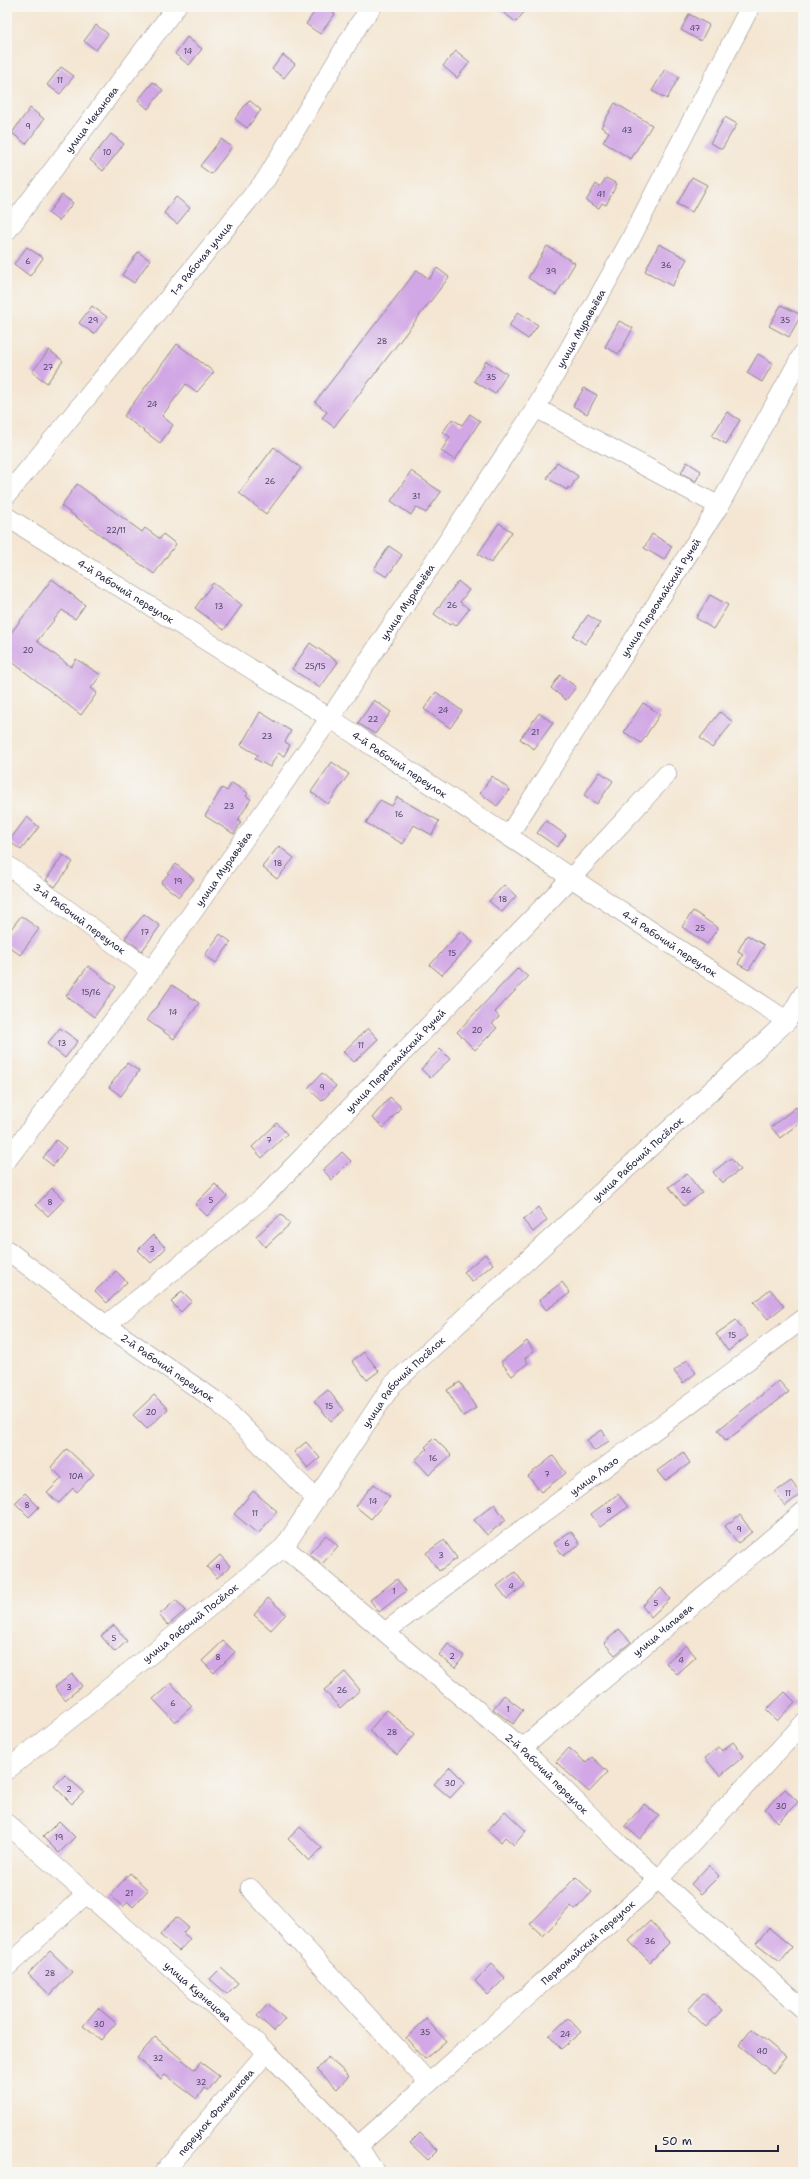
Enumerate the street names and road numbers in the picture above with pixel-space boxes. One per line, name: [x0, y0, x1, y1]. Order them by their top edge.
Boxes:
street label: улица Чеканова: [62, 83, 121, 155]
street label: 1-я Рабочая улица: [167, 218, 235, 298]
street label: улица Муравьёва: [553, 286, 608, 370]
street label: улица Первомайский Ручей: [618, 535, 703, 659]
street label: 4-й Рабочий переулок: [75, 556, 177, 626]
street label: улица Муравьёва: [377, 561, 438, 642]
street label: 4-й Рабочий переулок: [350, 728, 450, 801]
street label: улица Муравьёва: [193, 828, 255, 909]
street label: 3-й Рабочий переулок: [31, 880, 129, 957]
street label: 4-й Рабочий переулок: [620, 907, 720, 980]
street label: улица Первомайский Ручей: [343, 1006, 449, 1115]
street label: улица Рабочий Посёлок: [589, 1113, 686, 1204]
street label: 2-й Рабочий переулок: [118, 1331, 217, 1405]
street label: улица Рабочий Посёлок: [359, 1333, 448, 1430]
street label: улица Лазо: [567, 1453, 621, 1498]
street label: улица Рабочий Посёлок: [140, 1580, 241, 1665]
street label: улица Чапаева: [630, 1600, 696, 1659]
street label: 2-й Рабочий переулок: [503, 1730, 592, 1817]
street label: Первомайский переулок: [538, 1897, 638, 1987]
street label: улица Кузнецова: [162, 1958, 235, 2025]
street label: переулок Фомченкова: [175, 2065, 257, 2158]

